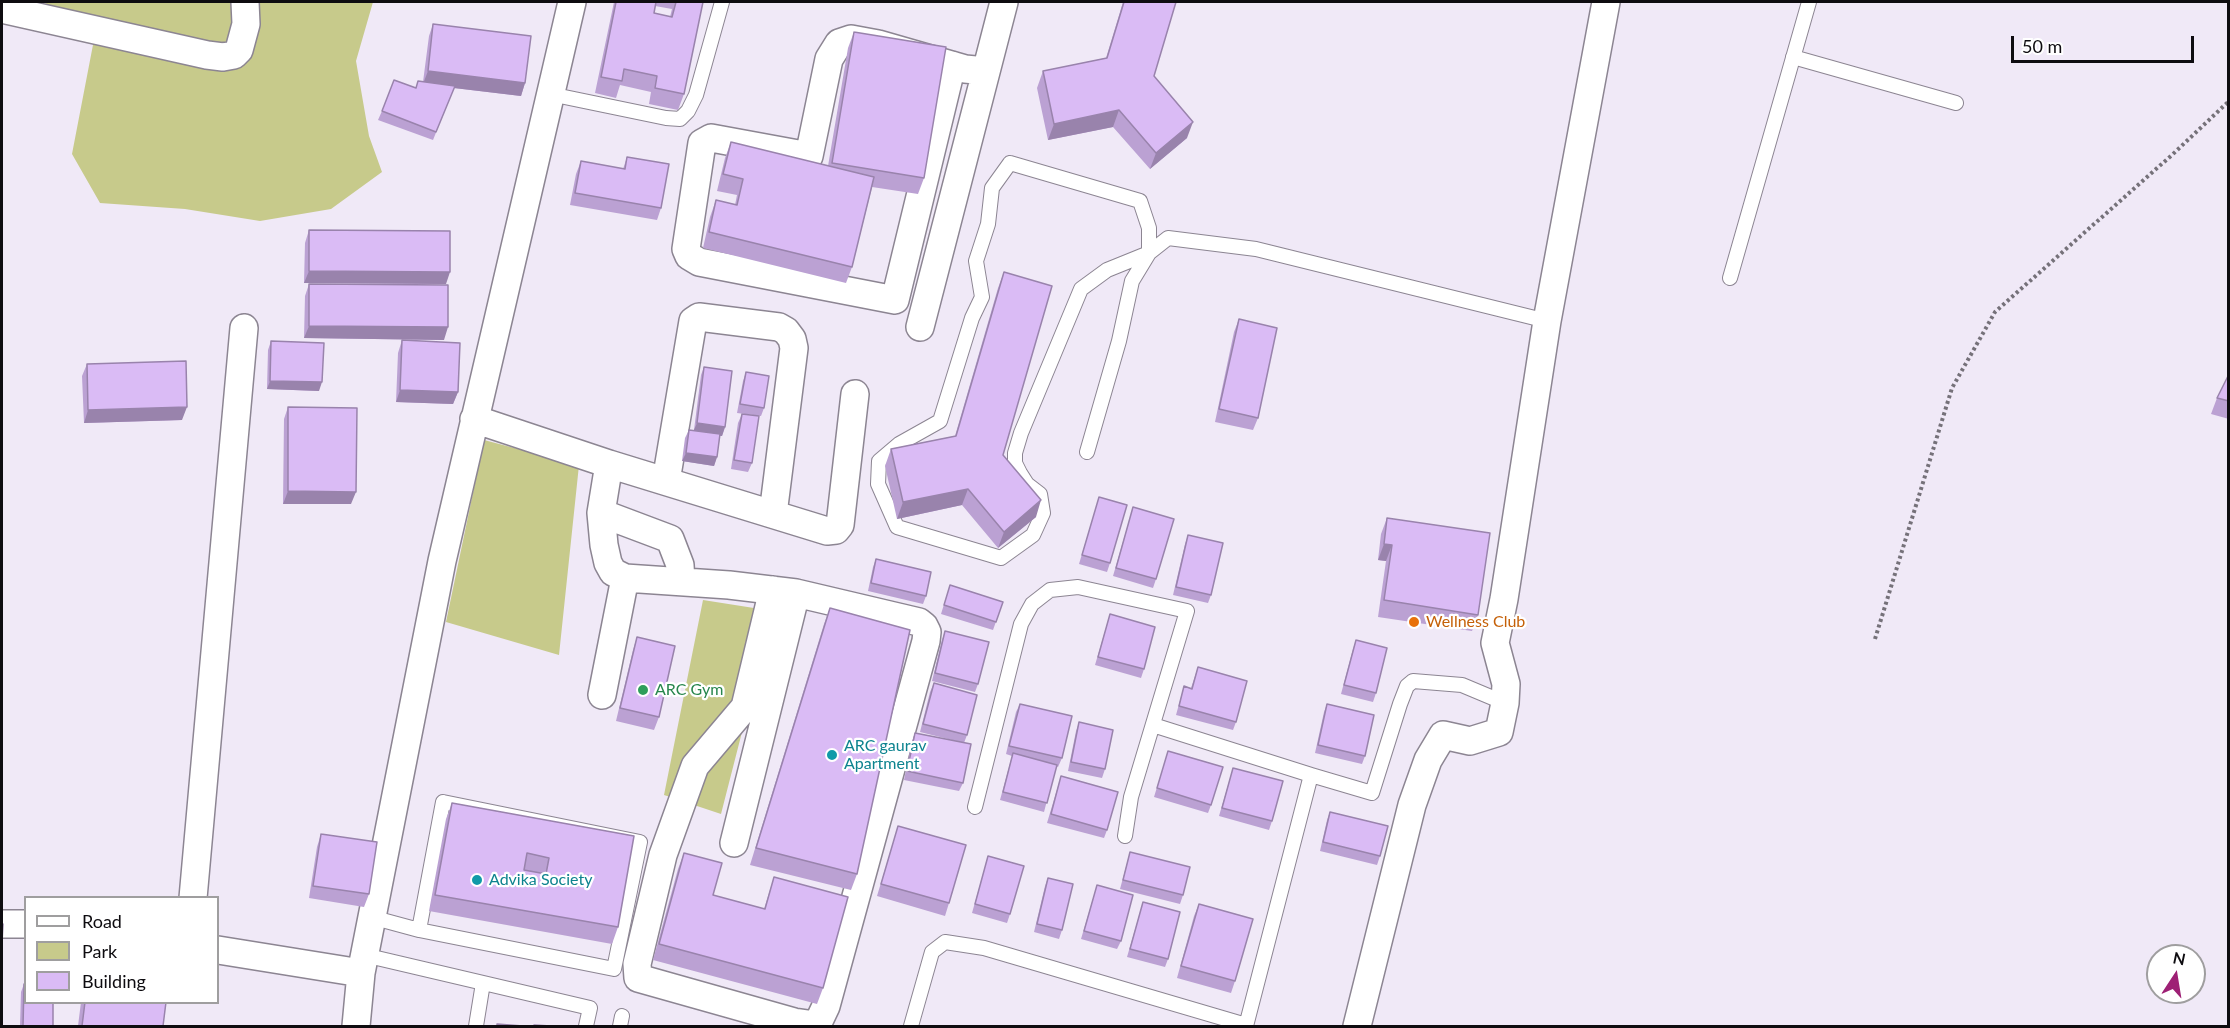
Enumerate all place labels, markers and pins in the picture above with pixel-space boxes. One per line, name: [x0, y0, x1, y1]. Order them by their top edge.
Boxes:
place label: Wellness Club: [1426, 612, 1525, 632]
marker: Wellness Club: [1407, 615, 1421, 629]
place label: ARC Gym: [655, 680, 723, 700]
marker: ARC Gym: [636, 683, 650, 697]
place label: ARC gaurav Apartment: [844, 736, 926, 774]
marker: ARC gaurav Apartment: [825, 748, 839, 762]
place label: Advika Society: [489, 870, 592, 890]
marker: Advika Society: [470, 873, 484, 887]

